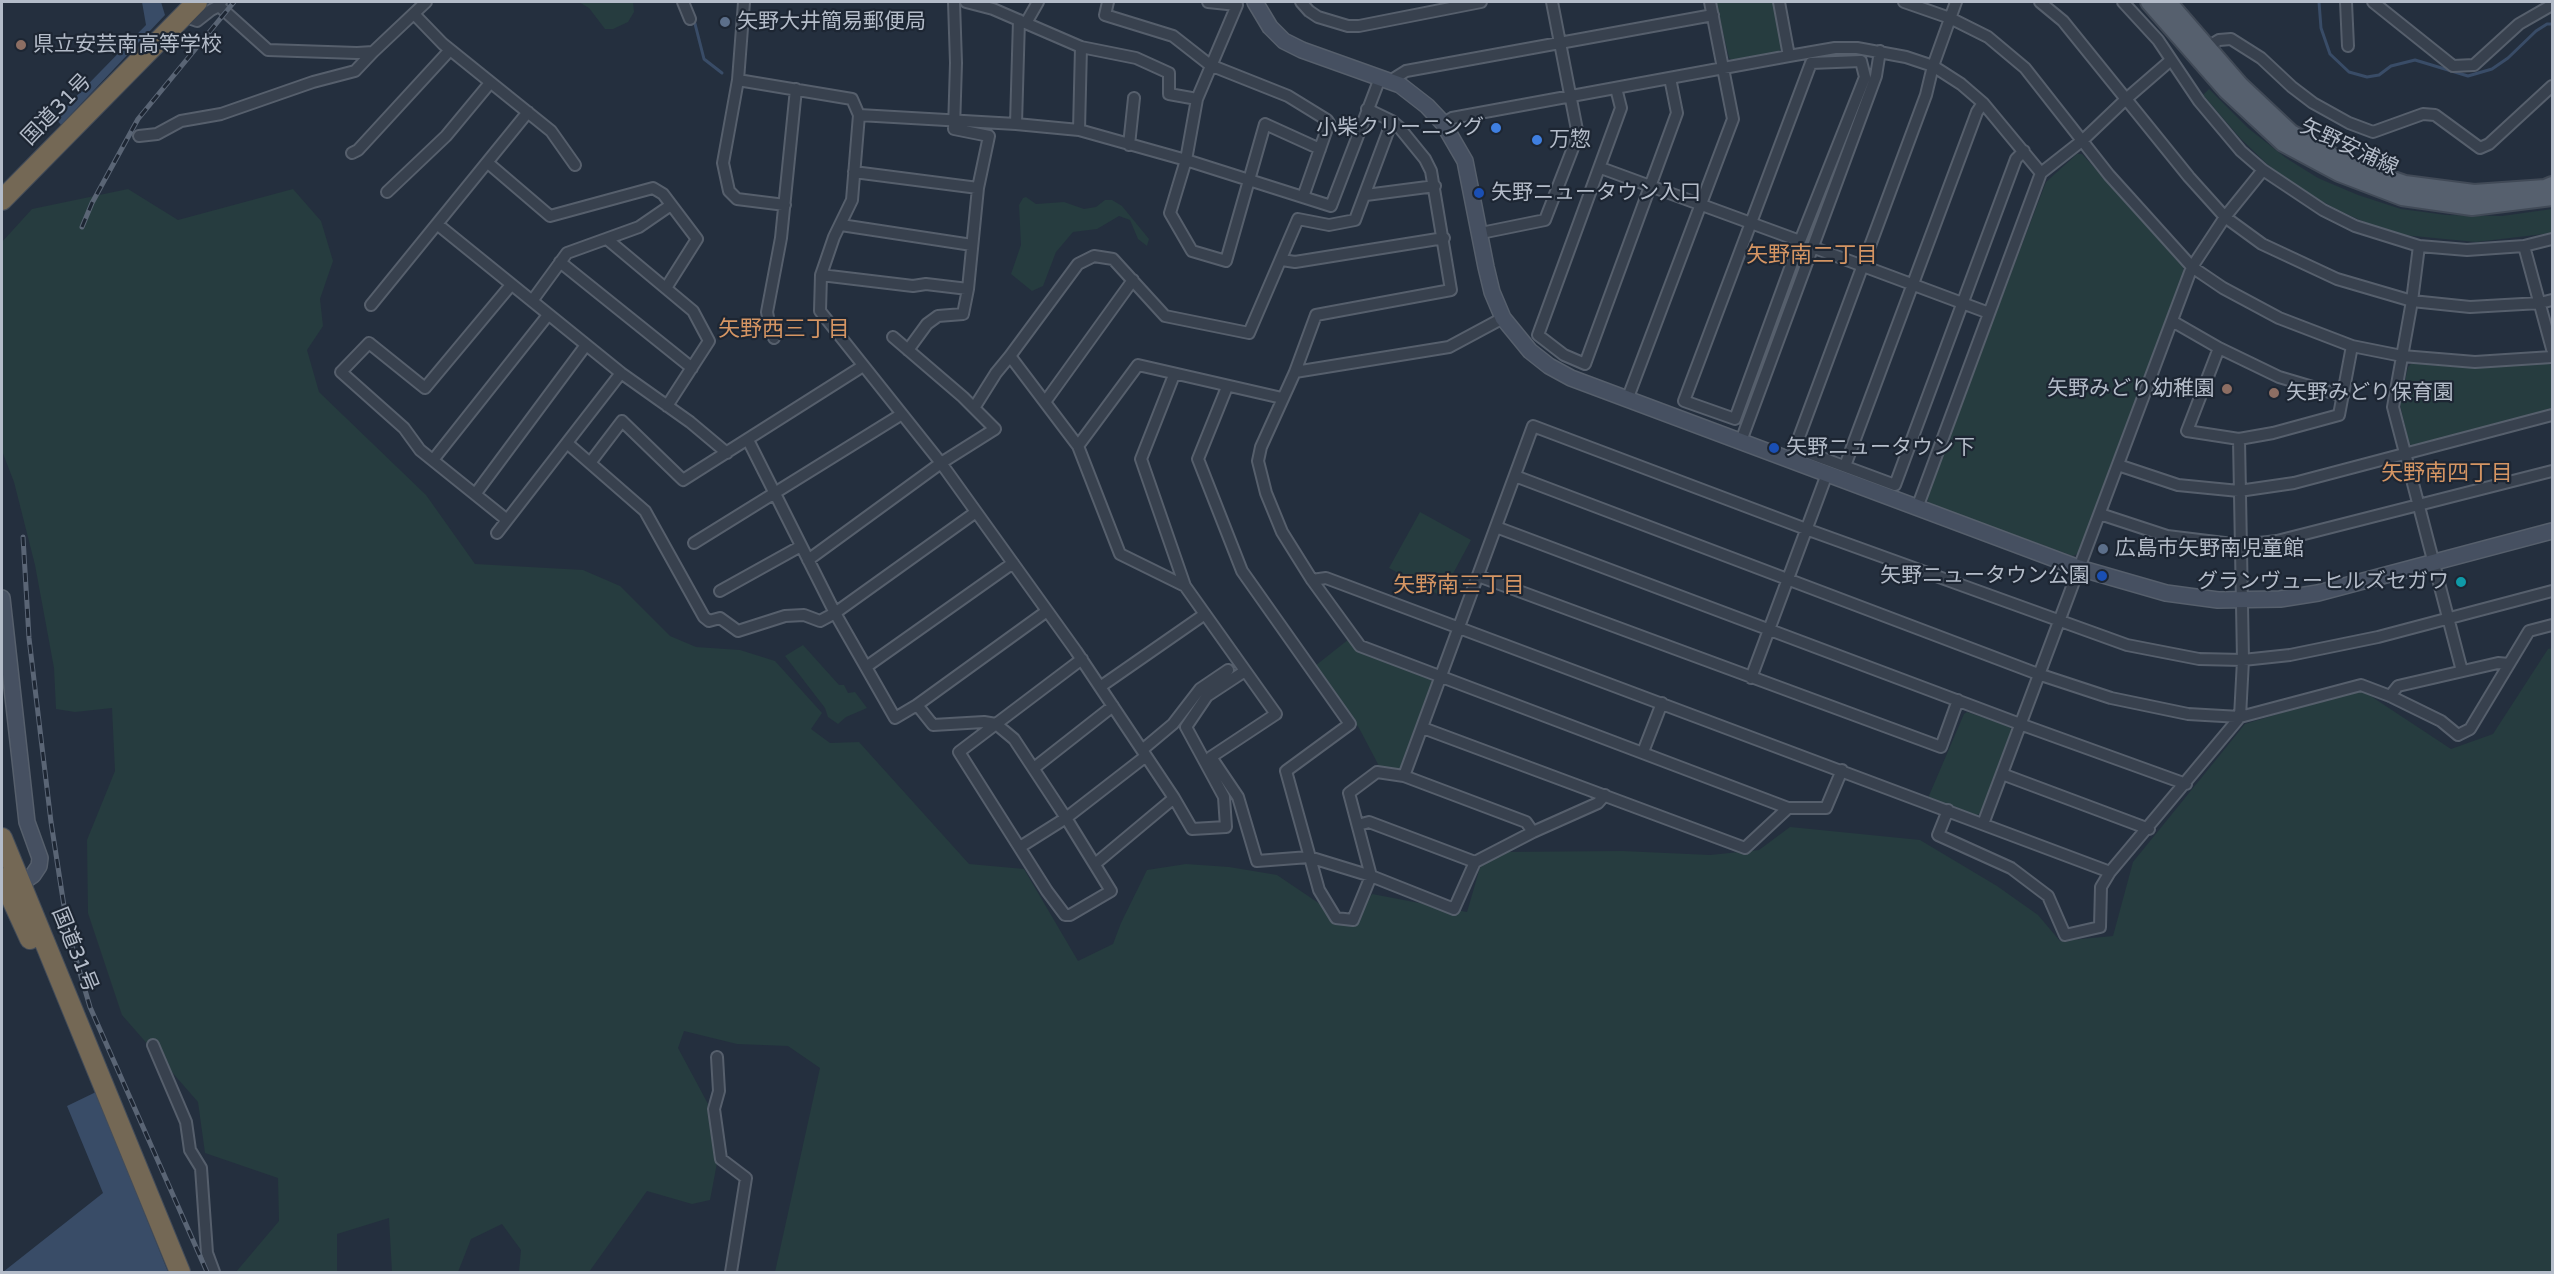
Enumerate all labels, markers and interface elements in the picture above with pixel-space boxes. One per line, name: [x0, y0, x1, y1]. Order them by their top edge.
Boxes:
place label: 矢野大井簡易郵便局: [737, 9, 926, 35]
marker: 矢野大井簡易郵便局: [718, 15, 732, 29]
place label: 県立安芸南高等学校: [33, 32, 222, 58]
marker: 県立安芸南高等学校: [14, 38, 28, 52]
street label: 国道31号: [17, 69, 97, 151]
street label: 矢野安浦線: [2296, 114, 2402, 182]
place label: 小柴クリーニング: [1316, 115, 1484, 141]
marker: 小柴クリーニング: [1489, 121, 1503, 135]
place label: 万惣: [1549, 127, 1591, 153]
marker: 万惣: [1530, 133, 1544, 147]
place label: 矢野ニュータウン入口: [1491, 180, 1701, 206]
marker: 矢野ニュータウン入口: [1472, 186, 1486, 200]
district label: 矢野南二丁目: [1746, 243, 1878, 269]
district label: 矢野西三丁目: [718, 317, 850, 343]
place label: 矢野みどり幼稚園: [2047, 376, 2215, 402]
place label: 矢野みどり保育園: [2286, 380, 2454, 406]
marker: 矢野みどり幼稚園: [2220, 382, 2234, 396]
marker: 矢野みどり保育園: [2267, 386, 2281, 400]
place label: 矢野ニュータウン下: [1786, 435, 1975, 461]
marker: 矢野ニュータウン下: [1767, 441, 1781, 455]
district label: 矢野南四丁目: [2381, 461, 2513, 487]
place label: 広島市矢野南児童館: [2115, 536, 2304, 562]
marker: 広島市矢野南児童館: [2096, 542, 2110, 556]
place label: 矢野ニュータウン公園: [1880, 563, 2090, 589]
marker: 矢野ニュータウン公園: [2095, 569, 2109, 583]
place label: グランヴューヒルズセガワ: [2197, 569, 2449, 595]
district label: 矢野南三丁目: [1393, 573, 1525, 599]
marker: グランヴューヒルズセガワ: [2454, 575, 2468, 589]
street label: 国道31号: [46, 904, 102, 996]

